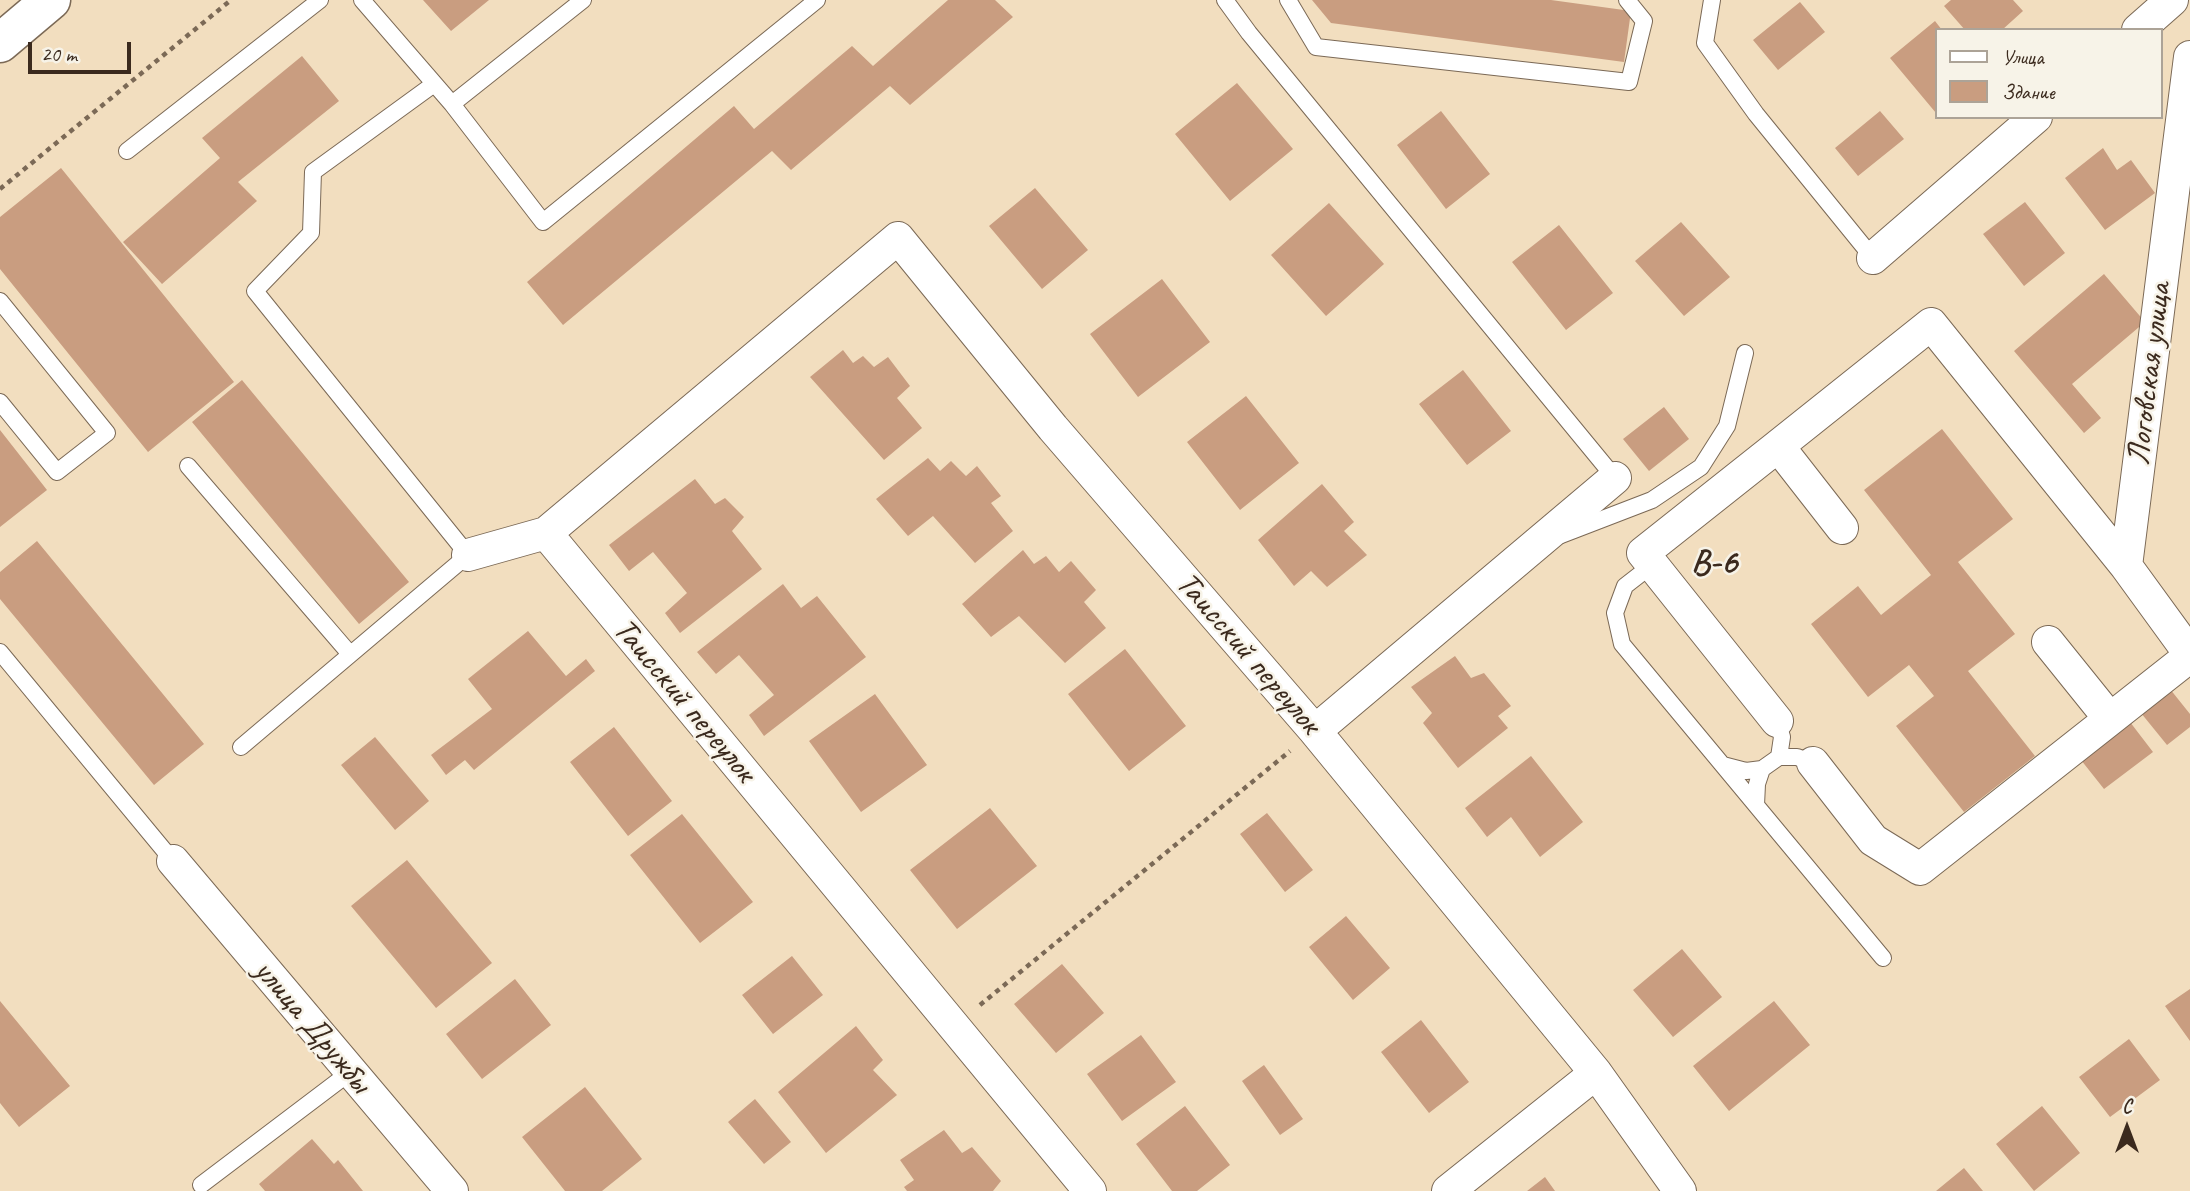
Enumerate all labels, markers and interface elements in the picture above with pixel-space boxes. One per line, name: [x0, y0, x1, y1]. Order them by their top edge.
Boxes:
scale bar: [32, 28, 135, 72]
legend: [1934, 28, 2162, 119]
text: 20 m: [41, 41, 77, 67]
text: Улица: [2002, 44, 2044, 70]
text: Здание: [2002, 79, 2055, 105]
street label: Логовская улица: [2119, 281, 2181, 467]
district label: В-6: [1691, 543, 1737, 585]
street label: Таисский переулок: [1167, 565, 1329, 743]
street label: Таисский переулок: [604, 611, 764, 791]
street label: улица Дружбы: [245, 952, 379, 1102]
north arrow: [2092, 1093, 2162, 1163]
text: С: [2122, 1095, 2132, 1119]

